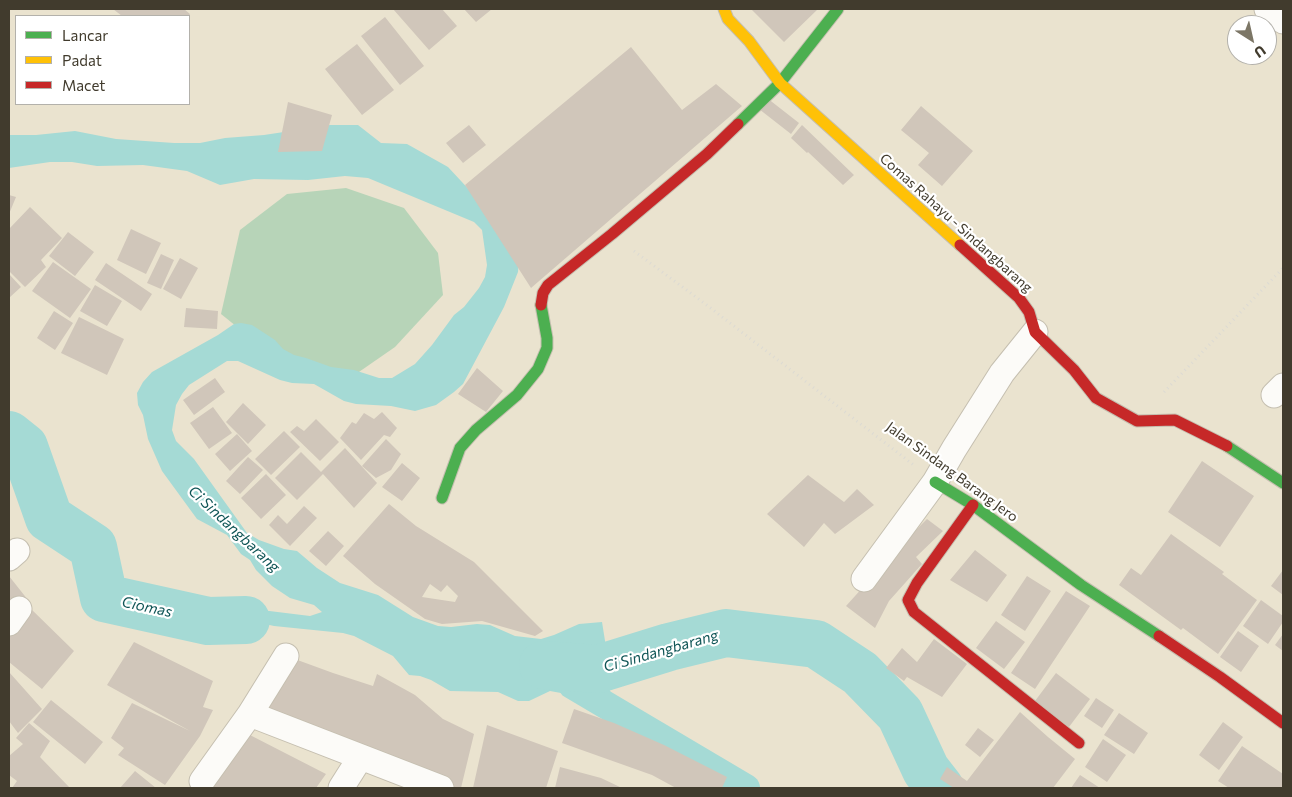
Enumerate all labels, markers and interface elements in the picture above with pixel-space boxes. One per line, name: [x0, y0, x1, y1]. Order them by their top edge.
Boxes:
legend: [15, 15, 190, 105]
north arrow: [1227, 15, 1277, 65]
text: Lancar: [62, 26, 108, 44]
text: U: [1251, 42, 1269, 62]
text: Padat: [62, 51, 102, 69]
text: Macet: [62, 76, 105, 94]
street label: Comas Rahayu - Sindangbarang: [876, 150, 1036, 296]
street label: Jalan Sindang Barang Jero: [883, 418, 1021, 526]
water label: Ci Sindangbarang: [184, 482, 284, 576]
water label: Ciomas: [120, 593, 174, 621]
water label: Ci Sindangbarang: [602, 626, 720, 676]

